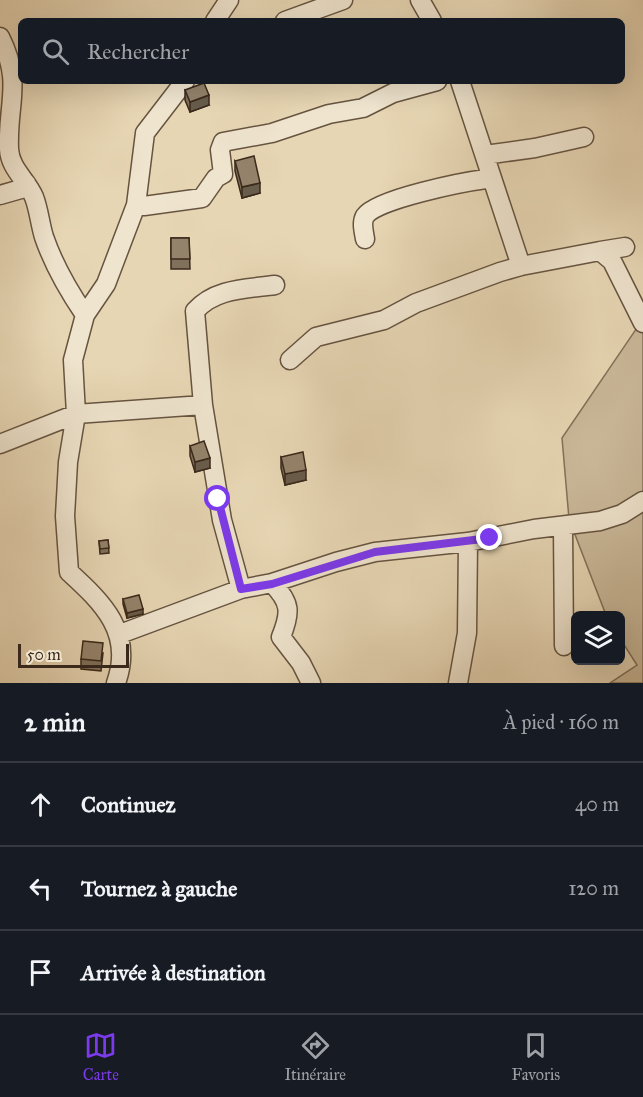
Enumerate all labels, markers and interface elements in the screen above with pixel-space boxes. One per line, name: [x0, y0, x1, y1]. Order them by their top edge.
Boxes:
search box: [18, 18, 625, 84]
icon: search: [39, 35, 72, 68]
text: Rechercher: [87, 38, 189, 65]
route start: [204, 485, 230, 511]
route end: [476, 524, 502, 550]
map controls: [571, 611, 625, 665]
button: layers: [571, 611, 625, 665]
scale bar: [18, 641, 129, 668]
text: 50 m: [27, 645, 61, 664]
text: 2 min: [24, 706, 85, 738]
text: À pied · 160 m: [504, 710, 619, 734]
icon: ahead: [24, 788, 57, 821]
text: Continuez: [81, 791, 176, 818]
text: 40 m: [575, 792, 619, 816]
icon: left: [24, 872, 57, 905]
text: Tournez à gauche: [81, 875, 237, 902]
text: 120 m: [568, 876, 619, 900]
icon: arrive: [24, 956, 57, 989]
text: Arrivée à destination: [81, 959, 266, 986]
tab: Carte: [83, 1029, 119, 1084]
tab: Itinéraire: [284, 1029, 346, 1084]
tab: Favoris: [512, 1029, 560, 1084]

